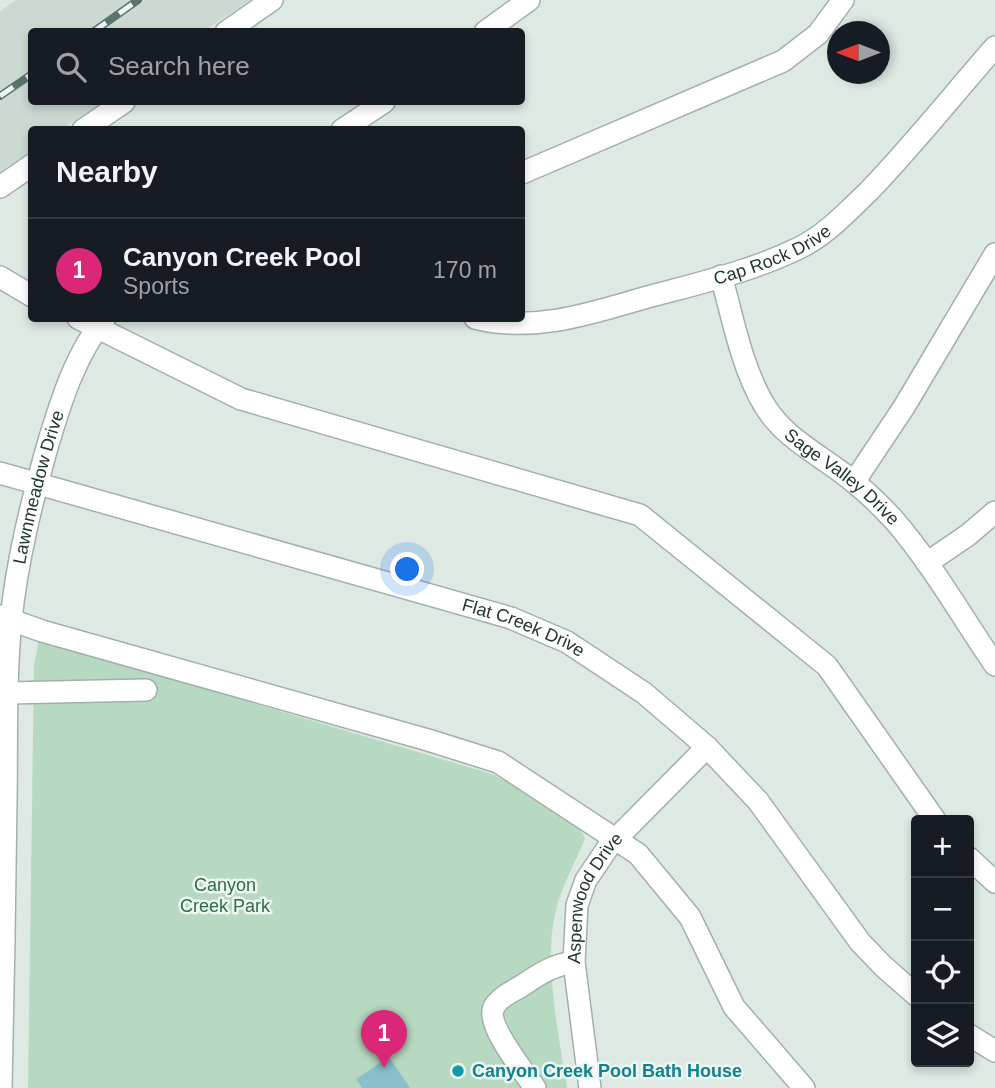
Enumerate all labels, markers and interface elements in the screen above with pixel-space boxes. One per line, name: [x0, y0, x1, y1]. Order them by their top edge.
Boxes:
north arrow: [827, 21, 890, 84]
search box: [28, 28, 525, 105]
icon: search: [52, 48, 90, 86]
text: Search here: [108, 51, 250, 81]
text: Nearby: [56, 155, 158, 188]
street label: Cap Rock Drive: [711, 221, 835, 289]
text: Canyon Creek Pool: [123, 242, 361, 272]
text: 1: [73, 257, 85, 283]
text: 170 m: [433, 257, 497, 283]
text: Sports: [123, 273, 189, 299]
street label: Lawnmeadow Drive: [9, 408, 68, 566]
street label: Sage Valley Drive: [780, 425, 903, 529]
your location: [390, 552, 424, 586]
street label: Flat Creek Drive: [460, 595, 588, 661]
map controls: [911, 815, 974, 1067]
button: +: [911, 815, 974, 878]
street label: Aspenwood Drive: [564, 828, 627, 964]
park label: Canyon Creek Park: [180, 875, 271, 916]
button: −: [911, 878, 974, 941]
button: locate: [911, 941, 974, 1004]
button: layers: [911, 1004, 974, 1067]
pin: 1: [361, 1010, 407, 1068]
place label: Canyon Creek Pool Bath House: [472, 1061, 742, 1081]
marker: Canyon Creek Pool Bath House: [450, 1063, 466, 1079]

